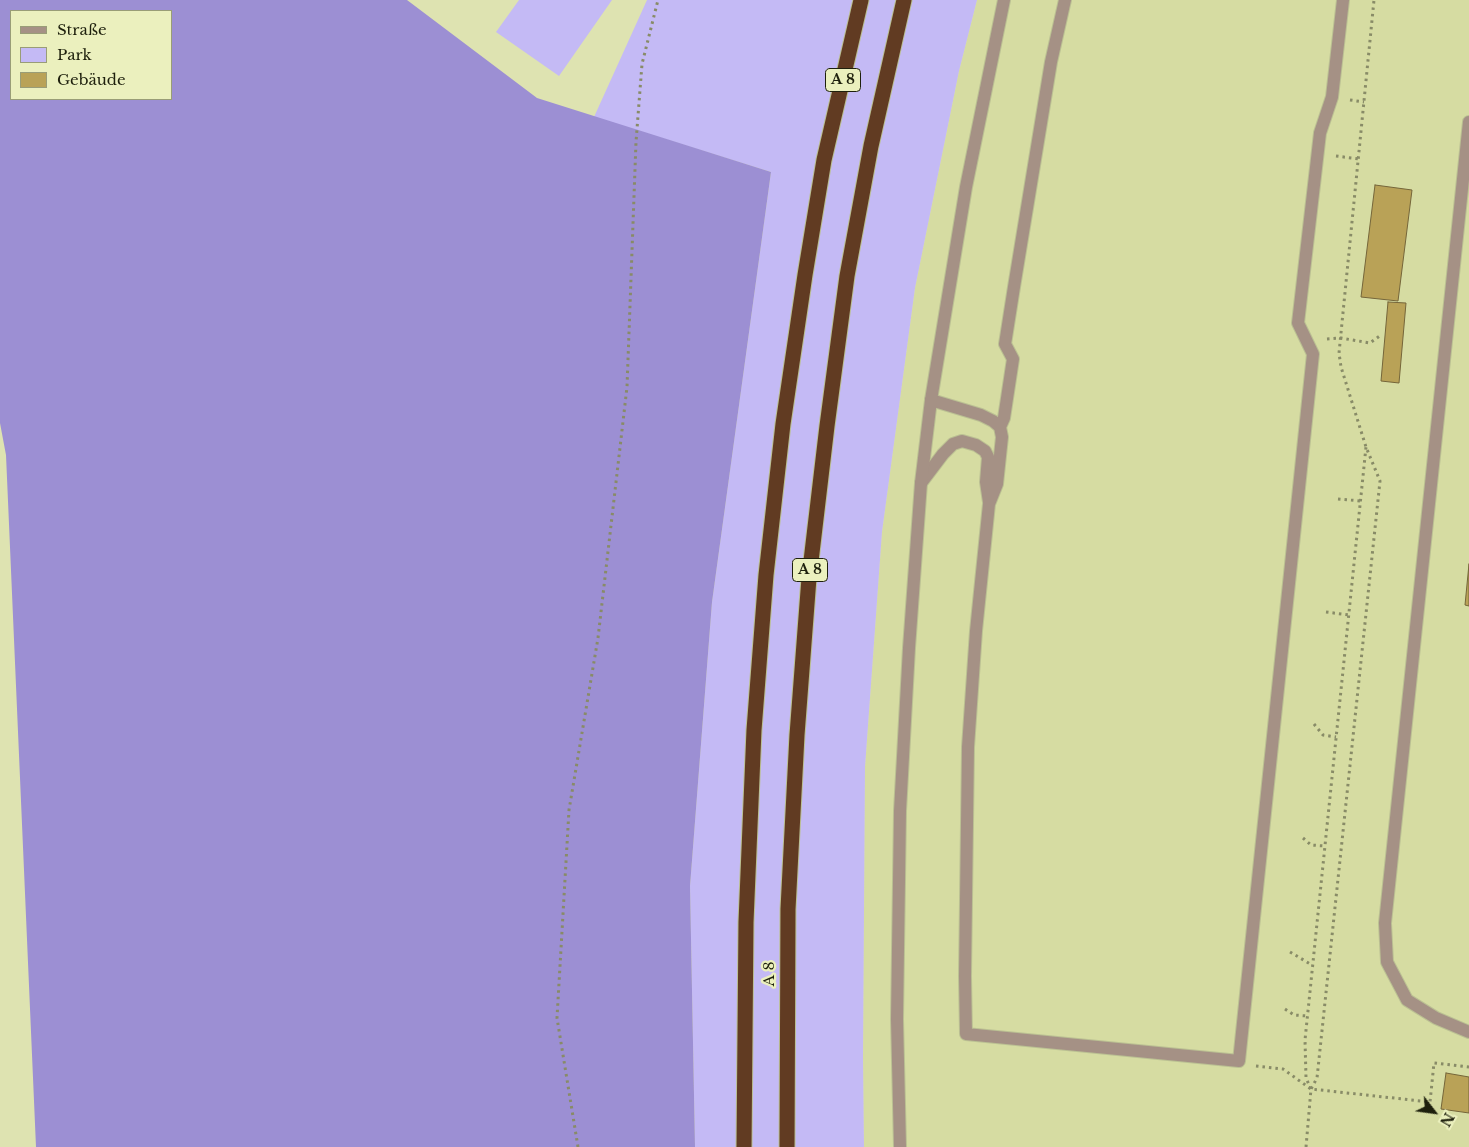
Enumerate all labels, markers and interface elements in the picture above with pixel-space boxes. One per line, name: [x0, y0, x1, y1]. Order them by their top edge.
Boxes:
legend: [10, 10, 172, 100]
text: Straße: [57, 20, 107, 39]
text: Park: [57, 45, 92, 64]
road number: A 8: [826, 68, 860, 92]
text: Gebäude: [57, 70, 126, 89]
road number: A 8: [792, 558, 828, 582]
street label: A 8: [761, 962, 779, 986]
north arrow: [1409, 1087, 1459, 1137]
text: N: [1436, 1109, 1458, 1130]

